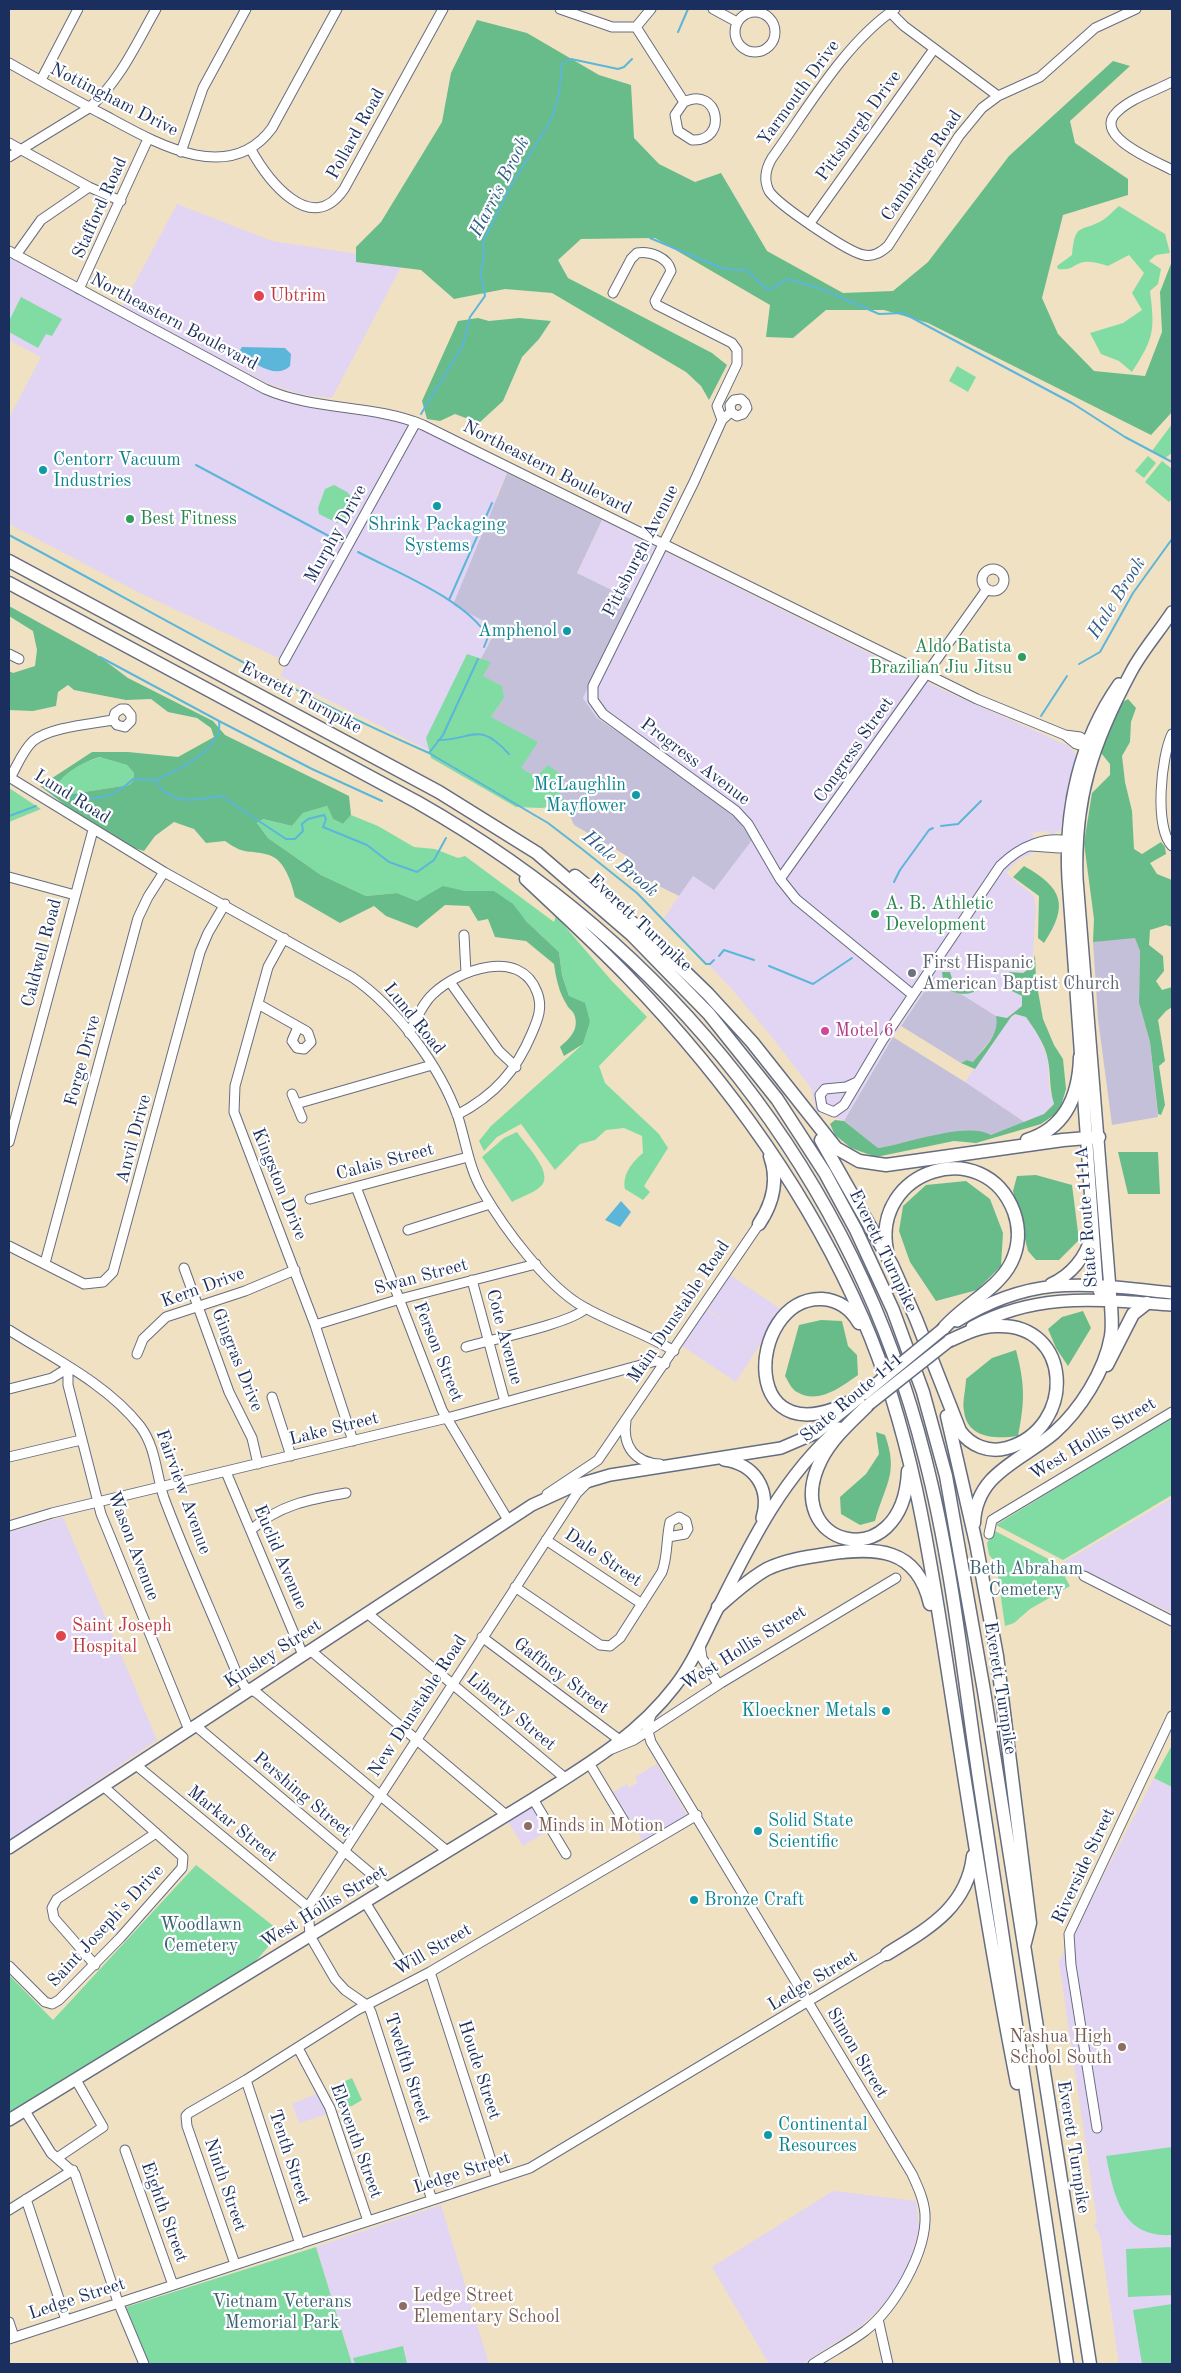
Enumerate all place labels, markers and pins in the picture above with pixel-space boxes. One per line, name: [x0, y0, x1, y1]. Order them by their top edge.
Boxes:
place label: Ubtrim: [270, 285, 326, 307]
marker: Ubtrim: [252, 289, 266, 303]
place label: Centorr Vacuum Industries: [53, 449, 181, 492]
marker: Centorr Vacuum Industries: [37, 464, 49, 476]
marker: Shrink Packaging Systems: [431, 500, 443, 512]
place label: Best Fitness: [140, 508, 237, 530]
marker: Best Fitness: [124, 513, 136, 525]
place label: Shrink Packaging Systems: [368, 514, 506, 556]
place label: Amphenol: [478, 620, 557, 642]
marker: Amphenol: [561, 625, 573, 637]
place label: Aldo Batista Brazilian Jiu Jitsu: [870, 636, 1012, 679]
marker: Aldo Batista Brazilian Jiu Jitsu: [1016, 651, 1028, 663]
place label: McLaughlin Mayflower: [534, 774, 626, 816]
marker: McLaughlin Mayflower: [630, 789, 642, 801]
place label: A. B. Athletic Development: [885, 893, 993, 936]
marker: A. B. Athletic Development: [869, 908, 881, 920]
place label: First Hispanic American Baptist Church: [922, 952, 1119, 994]
marker: First Hispanic American Baptist Church: [906, 967, 918, 979]
place label: Motel 6: [835, 1020, 894, 1042]
marker: Motel 6: [819, 1025, 831, 1037]
place label: Saint Joseph Hospital: [72, 1615, 172, 1658]
marker: Saint Joseph Hospital: [54, 1629, 68, 1643]
place label: Kloeckner Metals: [741, 1700, 876, 1722]
marker: Kloeckner Metals: [880, 1705, 892, 1717]
place label: Solid State Scientific: [768, 1810, 853, 1852]
place label: Minds in Motion: [538, 1815, 663, 1837]
marker: Minds in Motion: [522, 1820, 534, 1832]
marker: Solid State Scientific: [752, 1825, 764, 1837]
place label: Bronze Craft: [704, 1889, 804, 1911]
marker: Bronze Craft: [688, 1894, 700, 1906]
place label: Nashua High School South: [1010, 2026, 1112, 2068]
marker: Nashua High School South: [1116, 2041, 1128, 2053]
place label: Continental Resources: [778, 2114, 868, 2156]
marker: Continental Resources: [762, 2129, 774, 2141]
place label: Ledge Street Elementary School: [413, 2285, 560, 2328]
marker: Ledge Street Elementary School: [397, 2300, 409, 2312]

